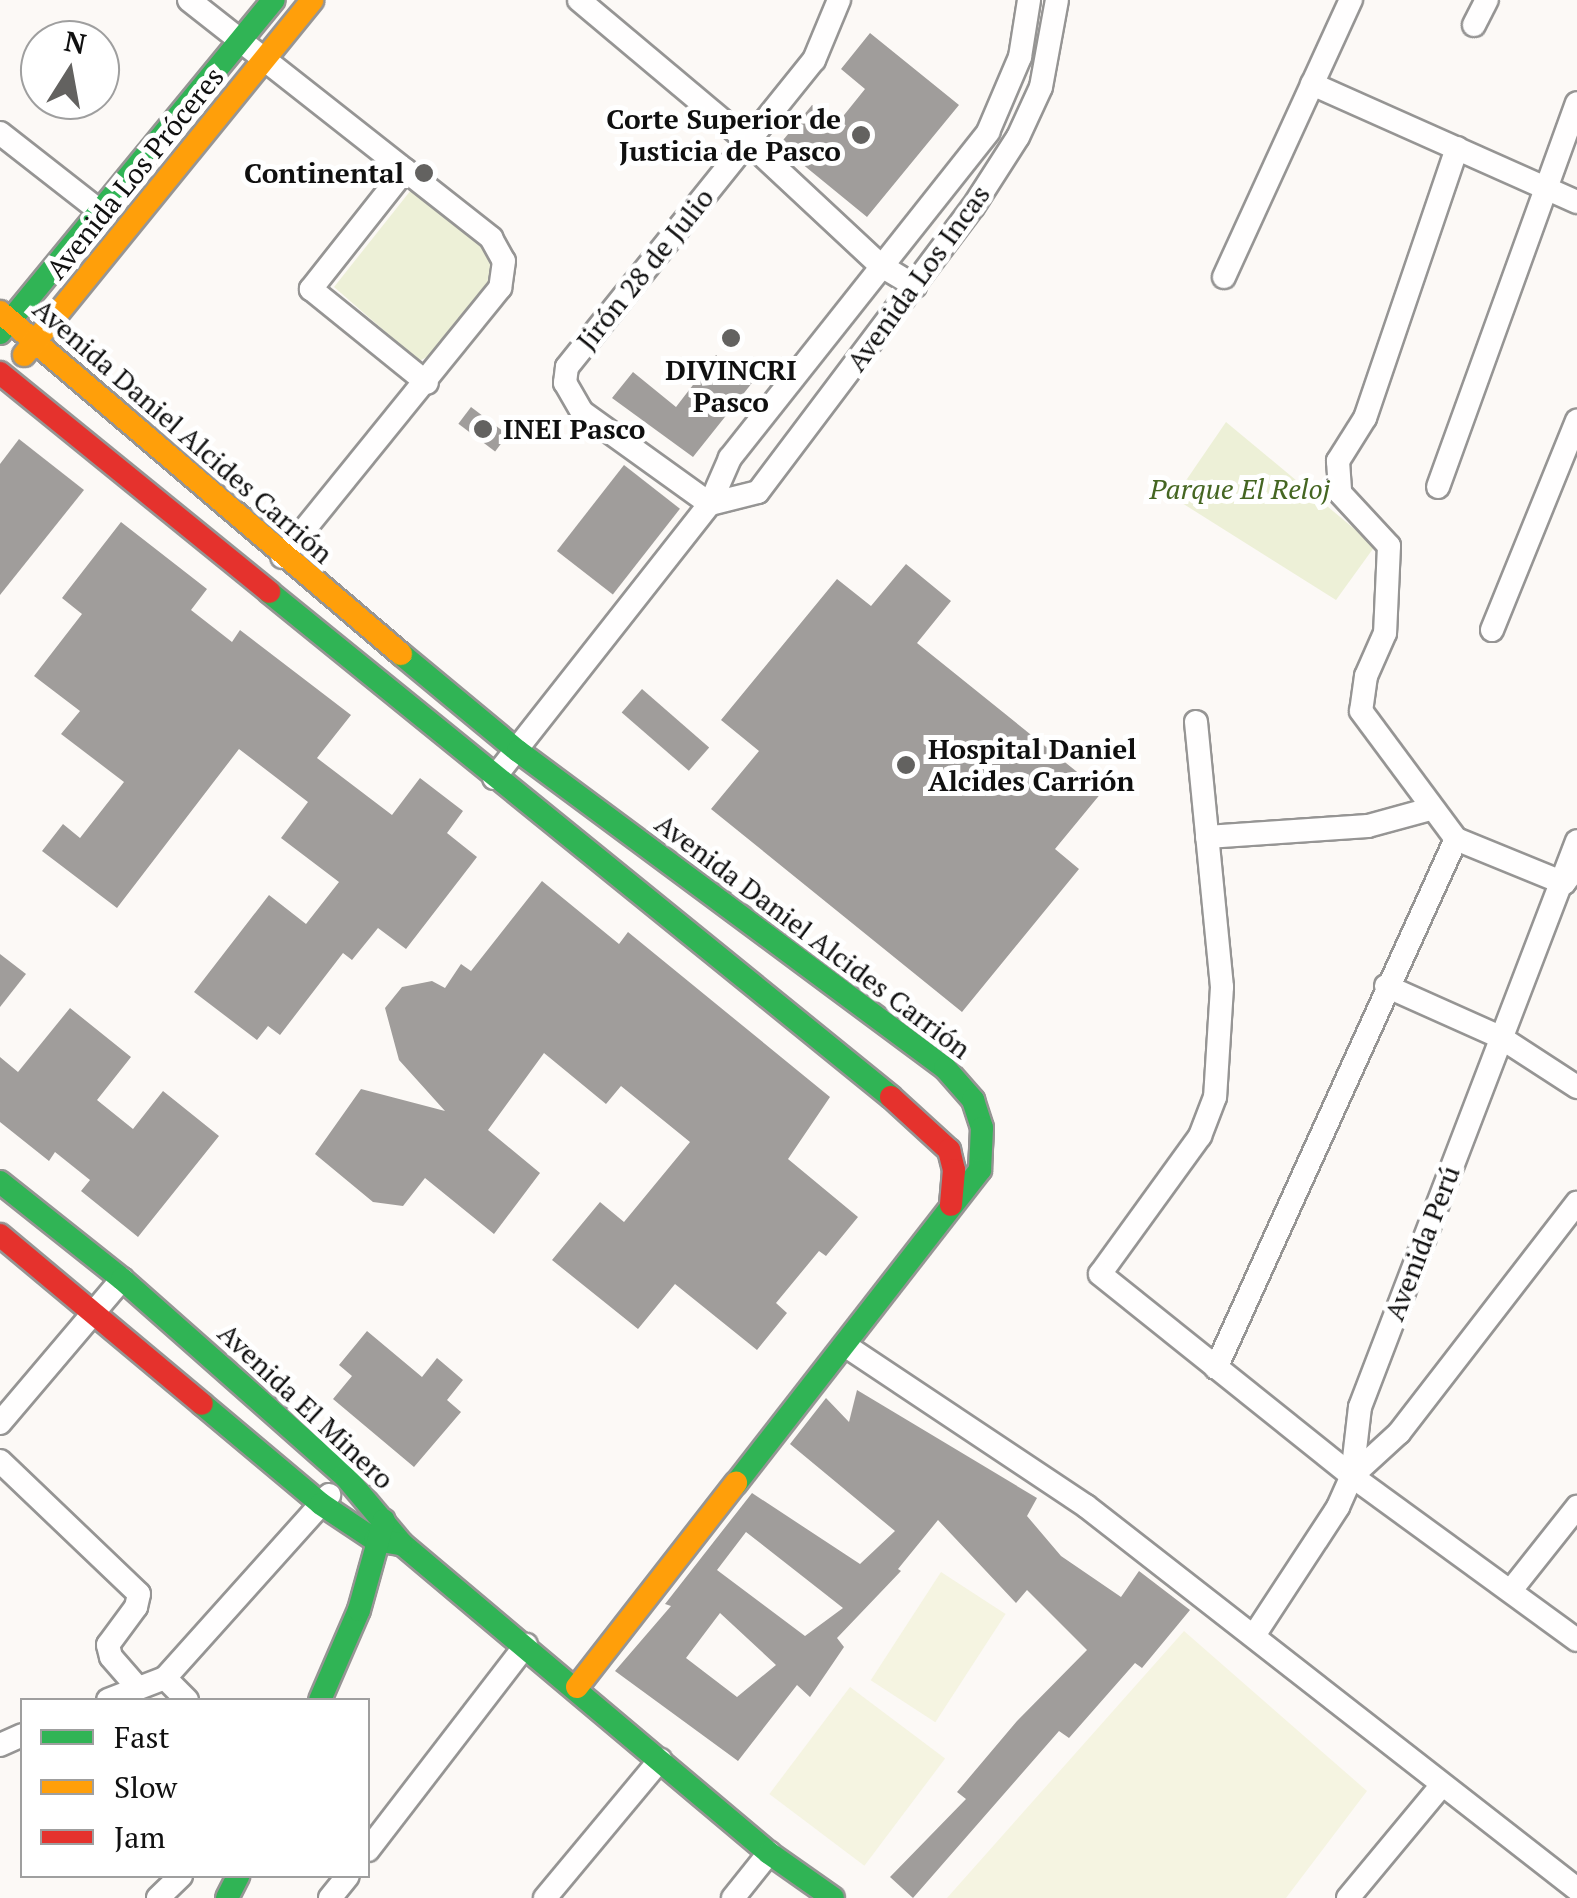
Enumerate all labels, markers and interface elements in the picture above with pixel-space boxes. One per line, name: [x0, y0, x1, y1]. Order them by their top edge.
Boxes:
north arrow: [20, 20, 120, 120]
text: N: [61, 22, 89, 62]
street label: Avenida Los Próceres: [39, 60, 231, 286]
place label: Corte Superior de Justicia de Pasco: [606, 102, 841, 168]
marker: Corte Superior de Justicia de Pasco: [850, 124, 872, 146]
place label: Continental: [244, 156, 404, 190]
marker: Continental: [413, 162, 435, 184]
street label: Avenida Los Incas: [839, 178, 997, 378]
street label: Jirón 28 de Julio: [569, 181, 721, 357]
street label: Avenida Daniel Alcides Carrión: [26, 292, 340, 570]
marker: DIVINCRI Pasco: [720, 327, 742, 349]
place label: DIVINCRI Pasco: [665, 353, 797, 419]
place label: INEI Pasco: [503, 412, 645, 446]
marker: INEI Pasco: [472, 418, 494, 440]
park label: Parque El Reloj: [1149, 472, 1331, 506]
place label: Hospital Daniel Alcides Carrión: [928, 732, 1137, 798]
marker: Hospital Daniel Alcides Carrión: [893, 752, 919, 778]
street label: Avenida Daniel Alcides Carrión: [649, 806, 977, 1066]
street label: Avenida Perú: [1377, 1161, 1467, 1325]
street label: Avenida El Minero: [211, 1316, 401, 1496]
legend: [20, 1698, 370, 1878]
text: Fast: [114, 1717, 170, 1757]
text: Slow: [114, 1767, 177, 1807]
text: Jam: [114, 1817, 165, 1857]

